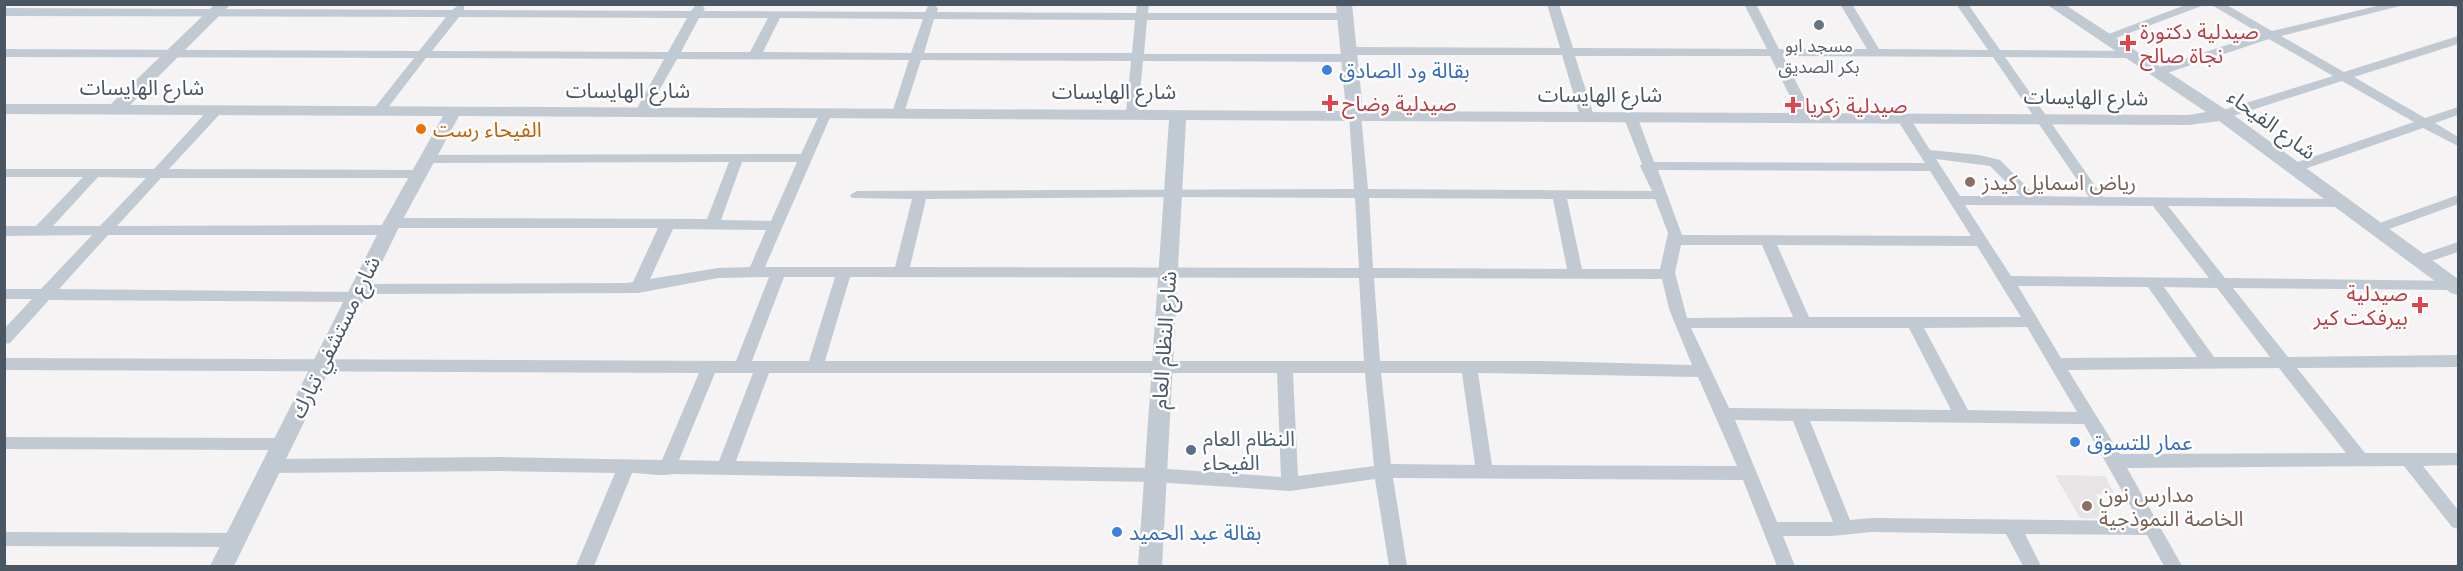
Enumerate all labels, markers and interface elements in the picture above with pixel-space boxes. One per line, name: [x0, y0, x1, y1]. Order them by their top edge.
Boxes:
marker: مسجد ابو بكر الصديق: [1812, 18, 1826, 32]
place label: صيدلية دكتورة نجاة صالح: [2140, 19, 2259, 71]
place label: مسجد ابو بكر الصديق: [1778, 35, 1860, 78]
marker: صيدلية دكتورة نجاة صالح: [2121, 36, 2135, 50]
place label: بقالة ود الصادق: [1339, 58, 1470, 83]
marker: بقالة ود الصادق: [1320, 63, 1334, 77]
street label: شارع الهايسات: [80, 75, 204, 103]
street label: شارع الهايسات: [566, 78, 690, 106]
street label: شارع الهايسات: [1052, 79, 1176, 107]
street label: شارع الهايسات: [1538, 82, 1662, 110]
street label: شارع الهايسات: [2023, 83, 2149, 114]
street label: شارع الفيحاء: [2221, 84, 2321, 167]
place label: صيدلية وضاح: [1342, 91, 1457, 119]
place label: صيدلية زكريا: [1805, 93, 1907, 118]
marker: صيدلية وضاح: [1323, 96, 1337, 110]
marker: صيدلية زكريا: [1786, 98, 1800, 112]
place label: الفيحاء رست: [433, 117, 542, 142]
marker: الفيحاء رست: [414, 122, 428, 136]
place label: رياض اسمايل كيدز: [1981, 170, 2136, 195]
marker: رياض اسمايل كيدز: [1963, 175, 1977, 189]
street label: شارع مستشفي تبارك: [285, 252, 389, 424]
street label: شارع النظام العام: [1147, 270, 1185, 410]
place label: صيدلية بيرفكت كير: [2313, 281, 2408, 330]
marker: صيدلية بيرفكت كير: [2413, 298, 2427, 312]
place label: النظام العام الفيحاء: [1203, 426, 1295, 475]
place label: عمار للتسوق: [2087, 430, 2192, 455]
marker: عمار للتسوق: [2068, 435, 2082, 449]
marker: النظام العام الفيحاء: [1184, 443, 1198, 457]
place label: مدارس نون الخاصة النموذجية: [2099, 482, 2244, 531]
marker: مدارس نون الخاصة النموذجية: [2080, 499, 2094, 513]
place label: بقالة عبد الحميد: [1129, 520, 1261, 545]
marker: بقالة عبد الحميد: [1110, 525, 1124, 539]

